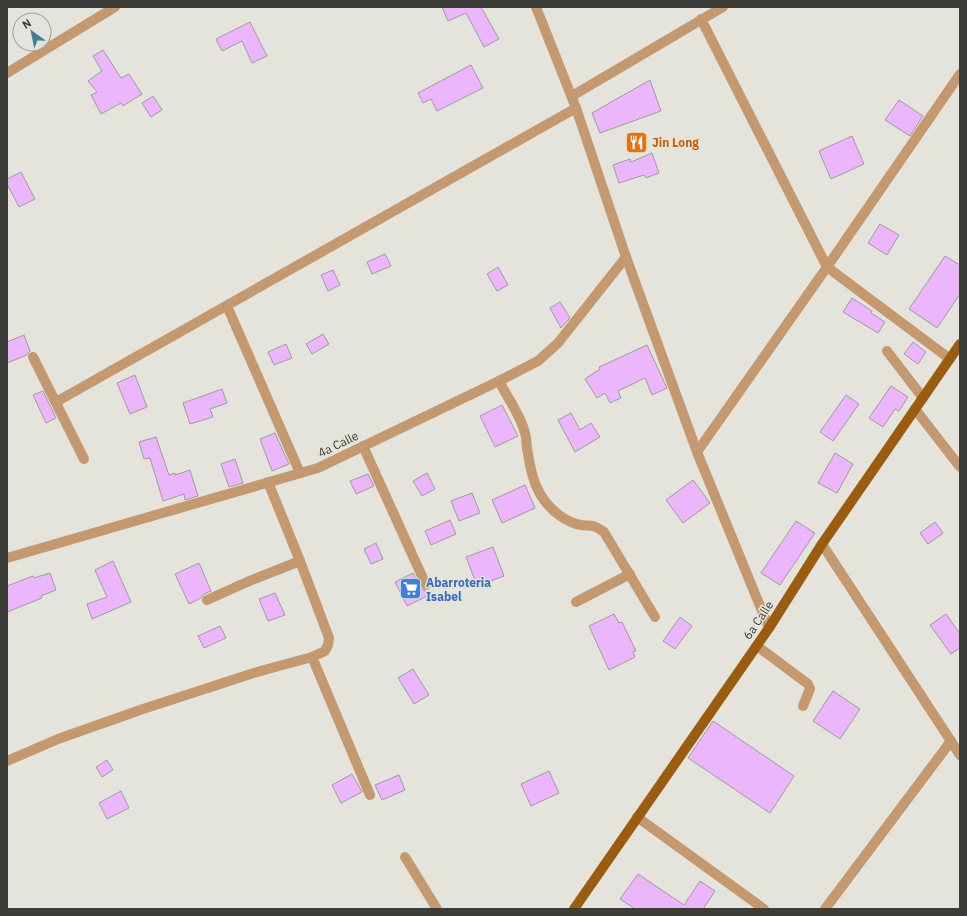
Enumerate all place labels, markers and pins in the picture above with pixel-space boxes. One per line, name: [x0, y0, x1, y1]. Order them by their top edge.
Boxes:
restaurant icon: Jin Long: [623, 129, 649, 155]
place label: Jin Long: [652, 135, 699, 150]
place label: Abarroteria Isabel: [426, 575, 491, 604]
supermarket icon: Abarroteria Isabel: [398, 576, 424, 602]

